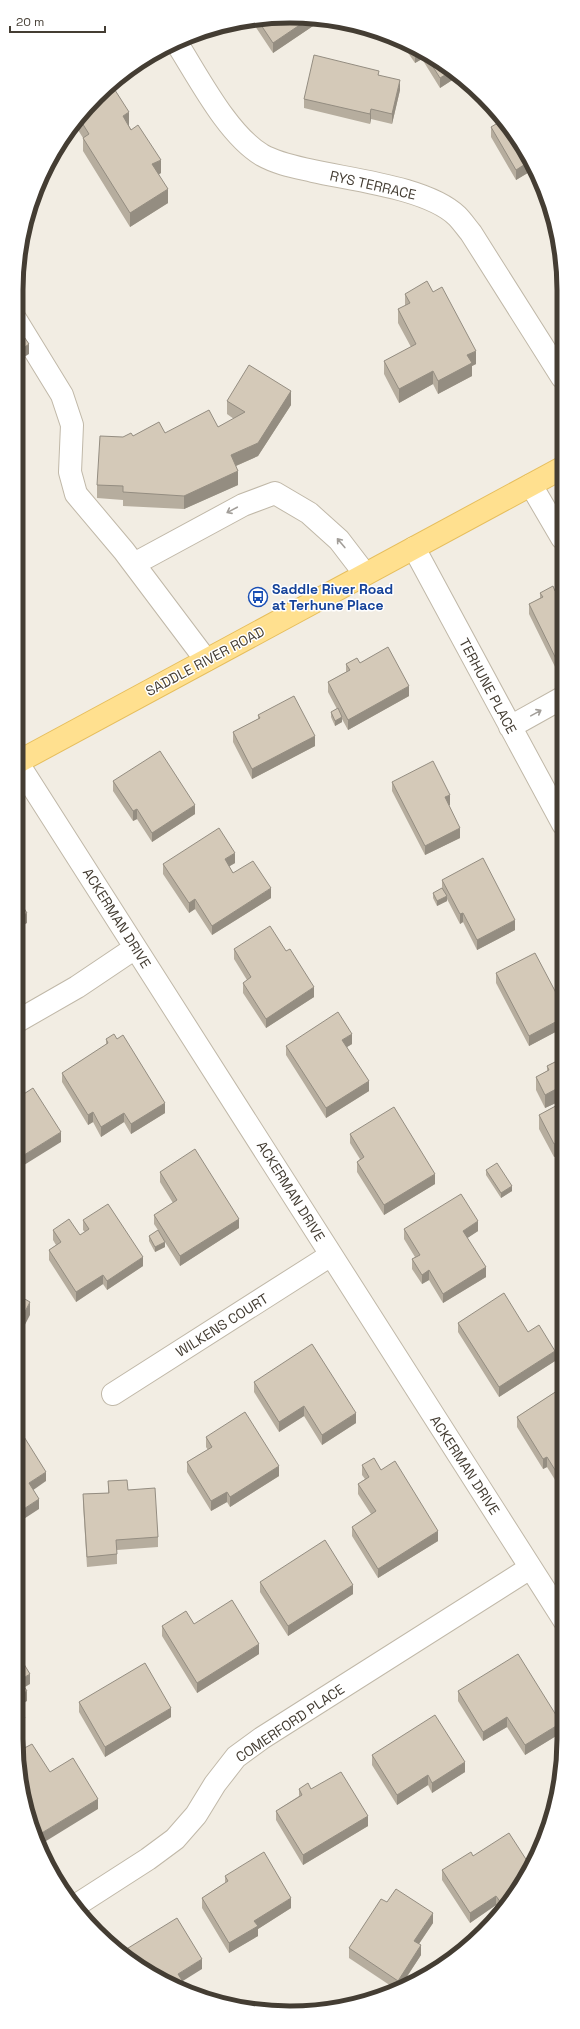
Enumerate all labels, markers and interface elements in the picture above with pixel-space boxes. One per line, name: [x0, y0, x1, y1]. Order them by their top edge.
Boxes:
scale bar: [10, 8, 105, 34]
text: 20 m: [16, 14, 44, 30]
street label: RYS TERRACE: [328, 166, 418, 204]
one-way arrow: [226, 507, 238, 515]
one-way arrow: [337, 538, 346, 549]
place label: Saddle River Road at Terhune Place: [272, 580, 393, 614]
bus stop icon: Saddle River Road at Terhune Place: [247, 586, 269, 608]
street label: SADDLE RIVER ROAD: [142, 622, 268, 700]
street label: TERHUNE PLACE: [455, 635, 521, 737]
one-way arrow: [530, 708, 542, 716]
street label: ACKERMAN DRIVE: [79, 865, 155, 972]
street label: ACKERMAN DRIVE: [253, 1138, 329, 1245]
street label: WILKENS COURT: [172, 1289, 272, 1361]
street label: ACKERMAN DRIVE: [426, 1412, 504, 1518]
street label: COMERFORD PLACE: [232, 1680, 348, 1766]

